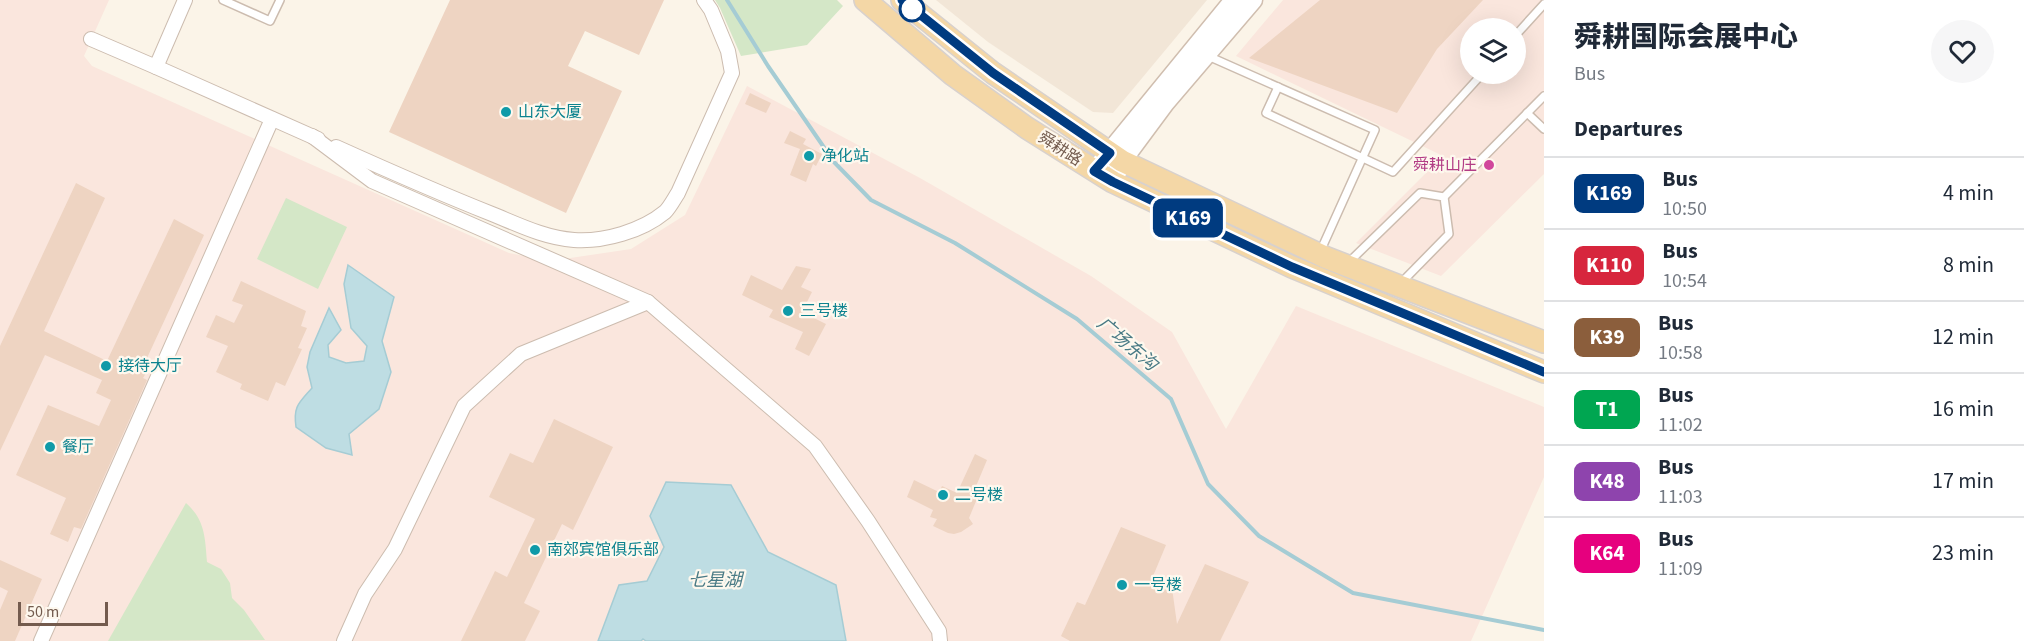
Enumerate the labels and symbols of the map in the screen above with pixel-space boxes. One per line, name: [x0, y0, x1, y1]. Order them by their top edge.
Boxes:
unlabelled marker: [899, 0, 925, 22]
place label: 山东大厦: [518, 101, 582, 123]
marker: 山东大厦: [499, 105, 513, 119]
street label: 舜耕路: [1034, 127, 1086, 171]
place label: 净化站: [821, 145, 869, 167]
marker: 净化站: [802, 149, 816, 163]
place label: 舜耕山庄: [1413, 154, 1477, 176]
marker: 舜耕山庄: [1482, 158, 1496, 172]
line badge: K169: [1146, 198, 1230, 238]
place label: 三号楼: [800, 300, 848, 322]
marker: 三号楼: [781, 304, 795, 318]
water label: 广场东沟: [1091, 311, 1164, 378]
place label: 接待大厅: [118, 355, 182, 377]
marker: 接待大厅: [99, 359, 113, 373]
place label: 餐厅: [62, 436, 94, 458]
marker: 餐厅: [43, 440, 57, 454]
place label: 二号楼: [955, 484, 1003, 506]
marker: 二号楼: [936, 488, 950, 502]
place label: 南郊宾馆俱乐部: [547, 539, 659, 561]
marker: 南郊宾馆俱乐部: [528, 543, 542, 557]
water label: 七星湖: [688, 568, 745, 593]
place label: 一号楼: [1134, 574, 1182, 596]
marker: 一号楼: [1115, 578, 1129, 592]
scale bar: [18, 599, 108, 626]

